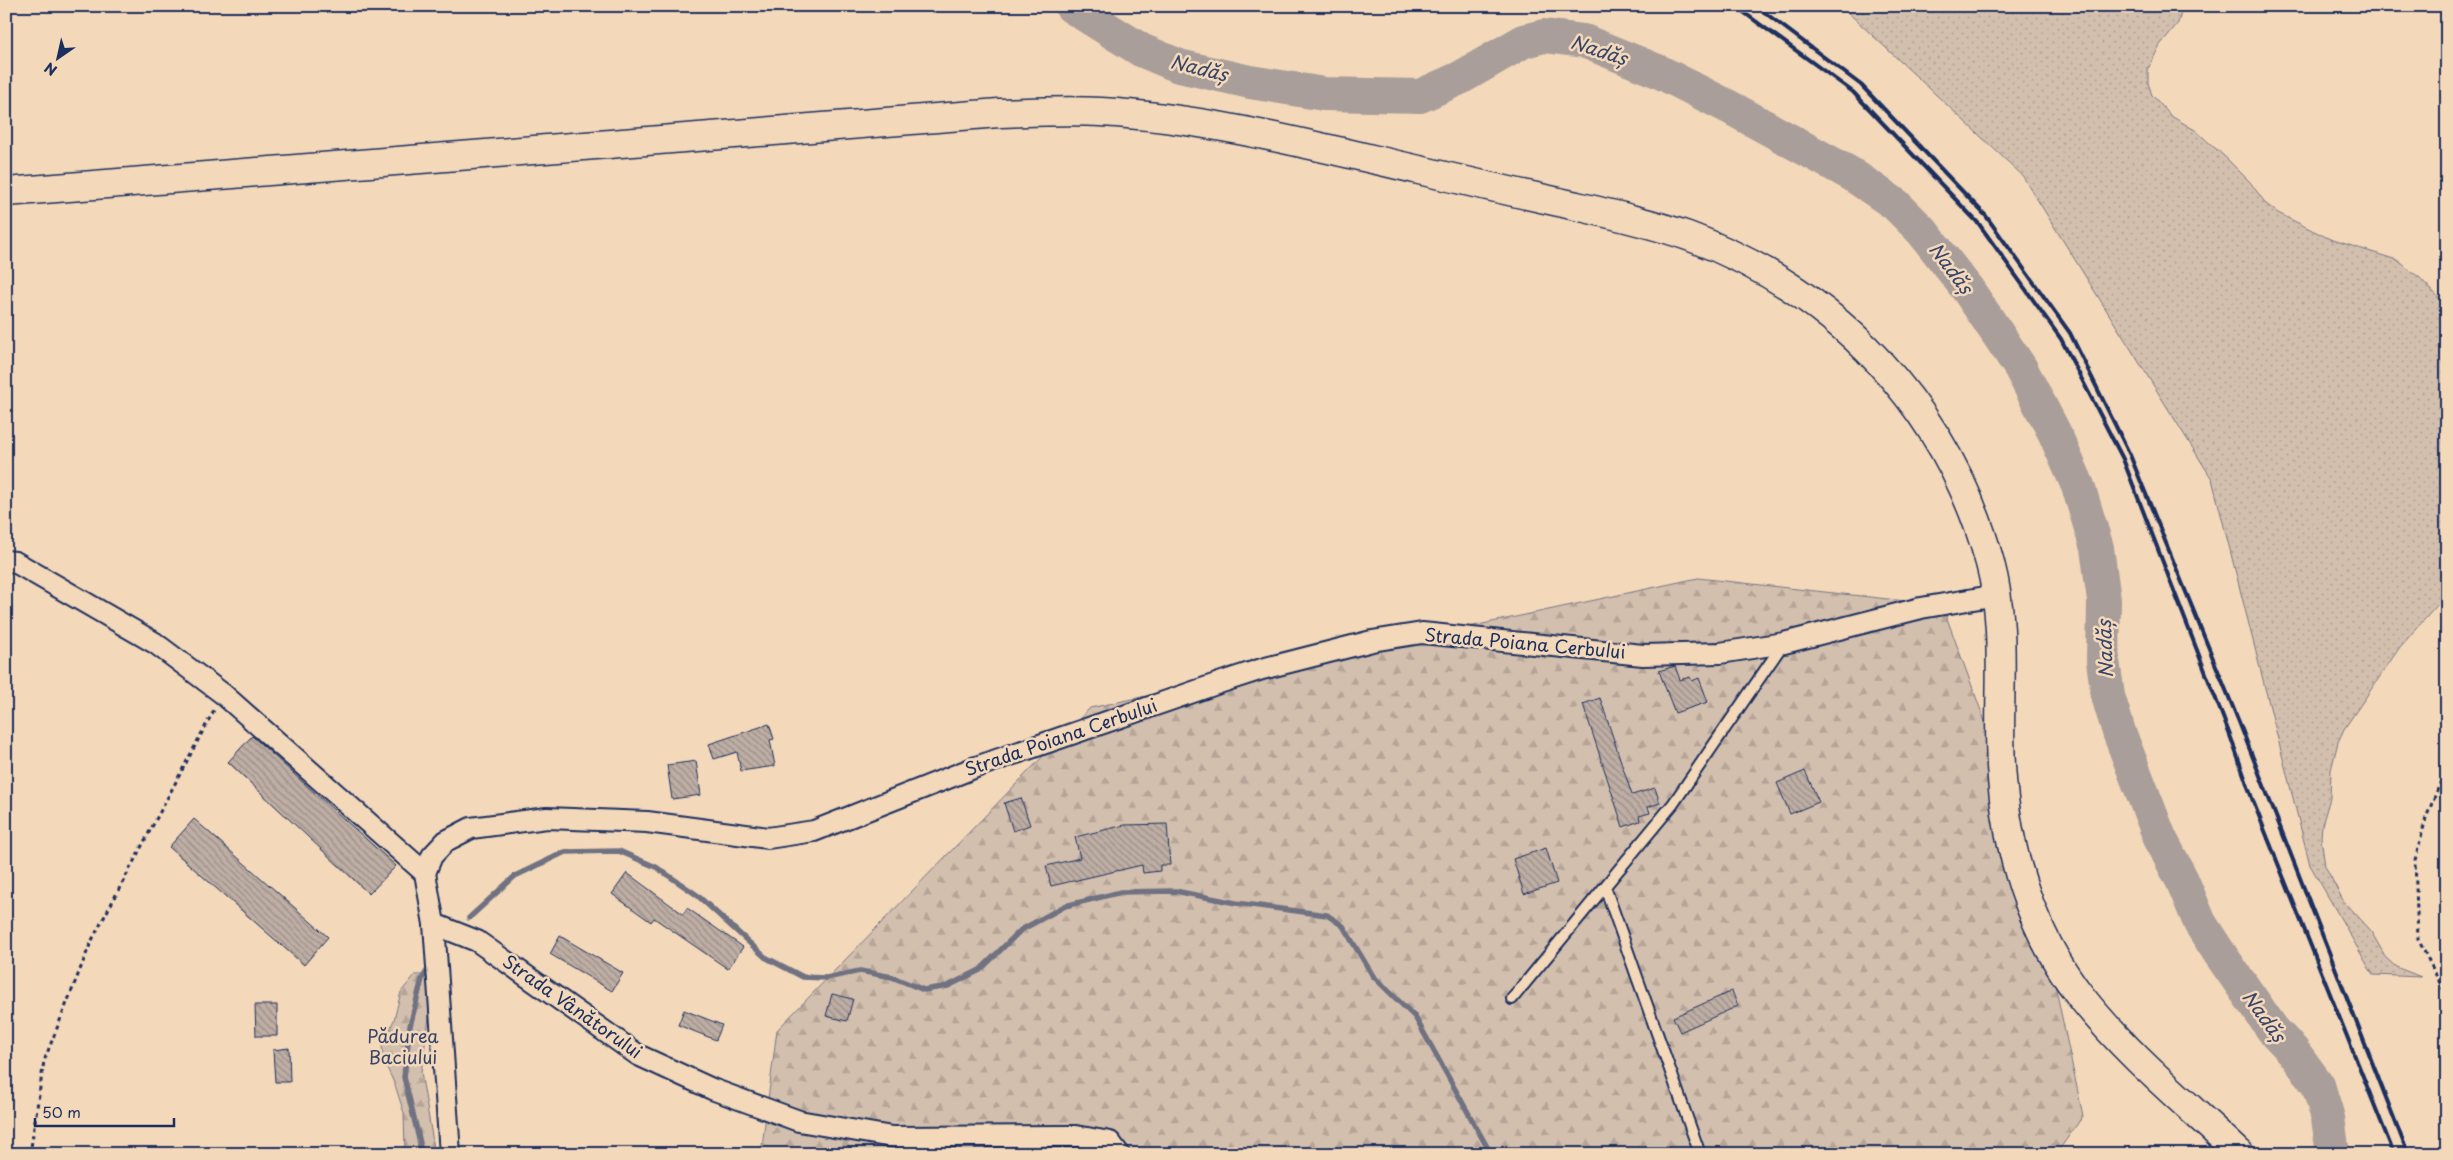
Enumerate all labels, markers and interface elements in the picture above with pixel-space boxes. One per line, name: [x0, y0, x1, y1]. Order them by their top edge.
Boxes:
water label: Nadăș: [1567, 27, 1633, 72]
north arrow: [32, 32, 82, 82]
water label: Nadăș: [1168, 46, 1233, 88]
text: N: [40, 57, 61, 81]
water label: Nadăș: [1923, 236, 1982, 301]
water label: Nadăș: [2089, 617, 2119, 678]
street label: Strada Poiana Cerbului: [1423, 620, 1627, 665]
street label: Strada Poiana Cerbului: [961, 691, 1160, 782]
street label: Strada Vânătorului: [497, 947, 648, 1064]
water label: Nadăș: [2236, 984, 2294, 1049]
park label: Pădurea Baciului: [367, 1022, 439, 1070]
scale bar: [35, 1095, 174, 1127]
text: 50 m: [42, 1100, 81, 1123]

